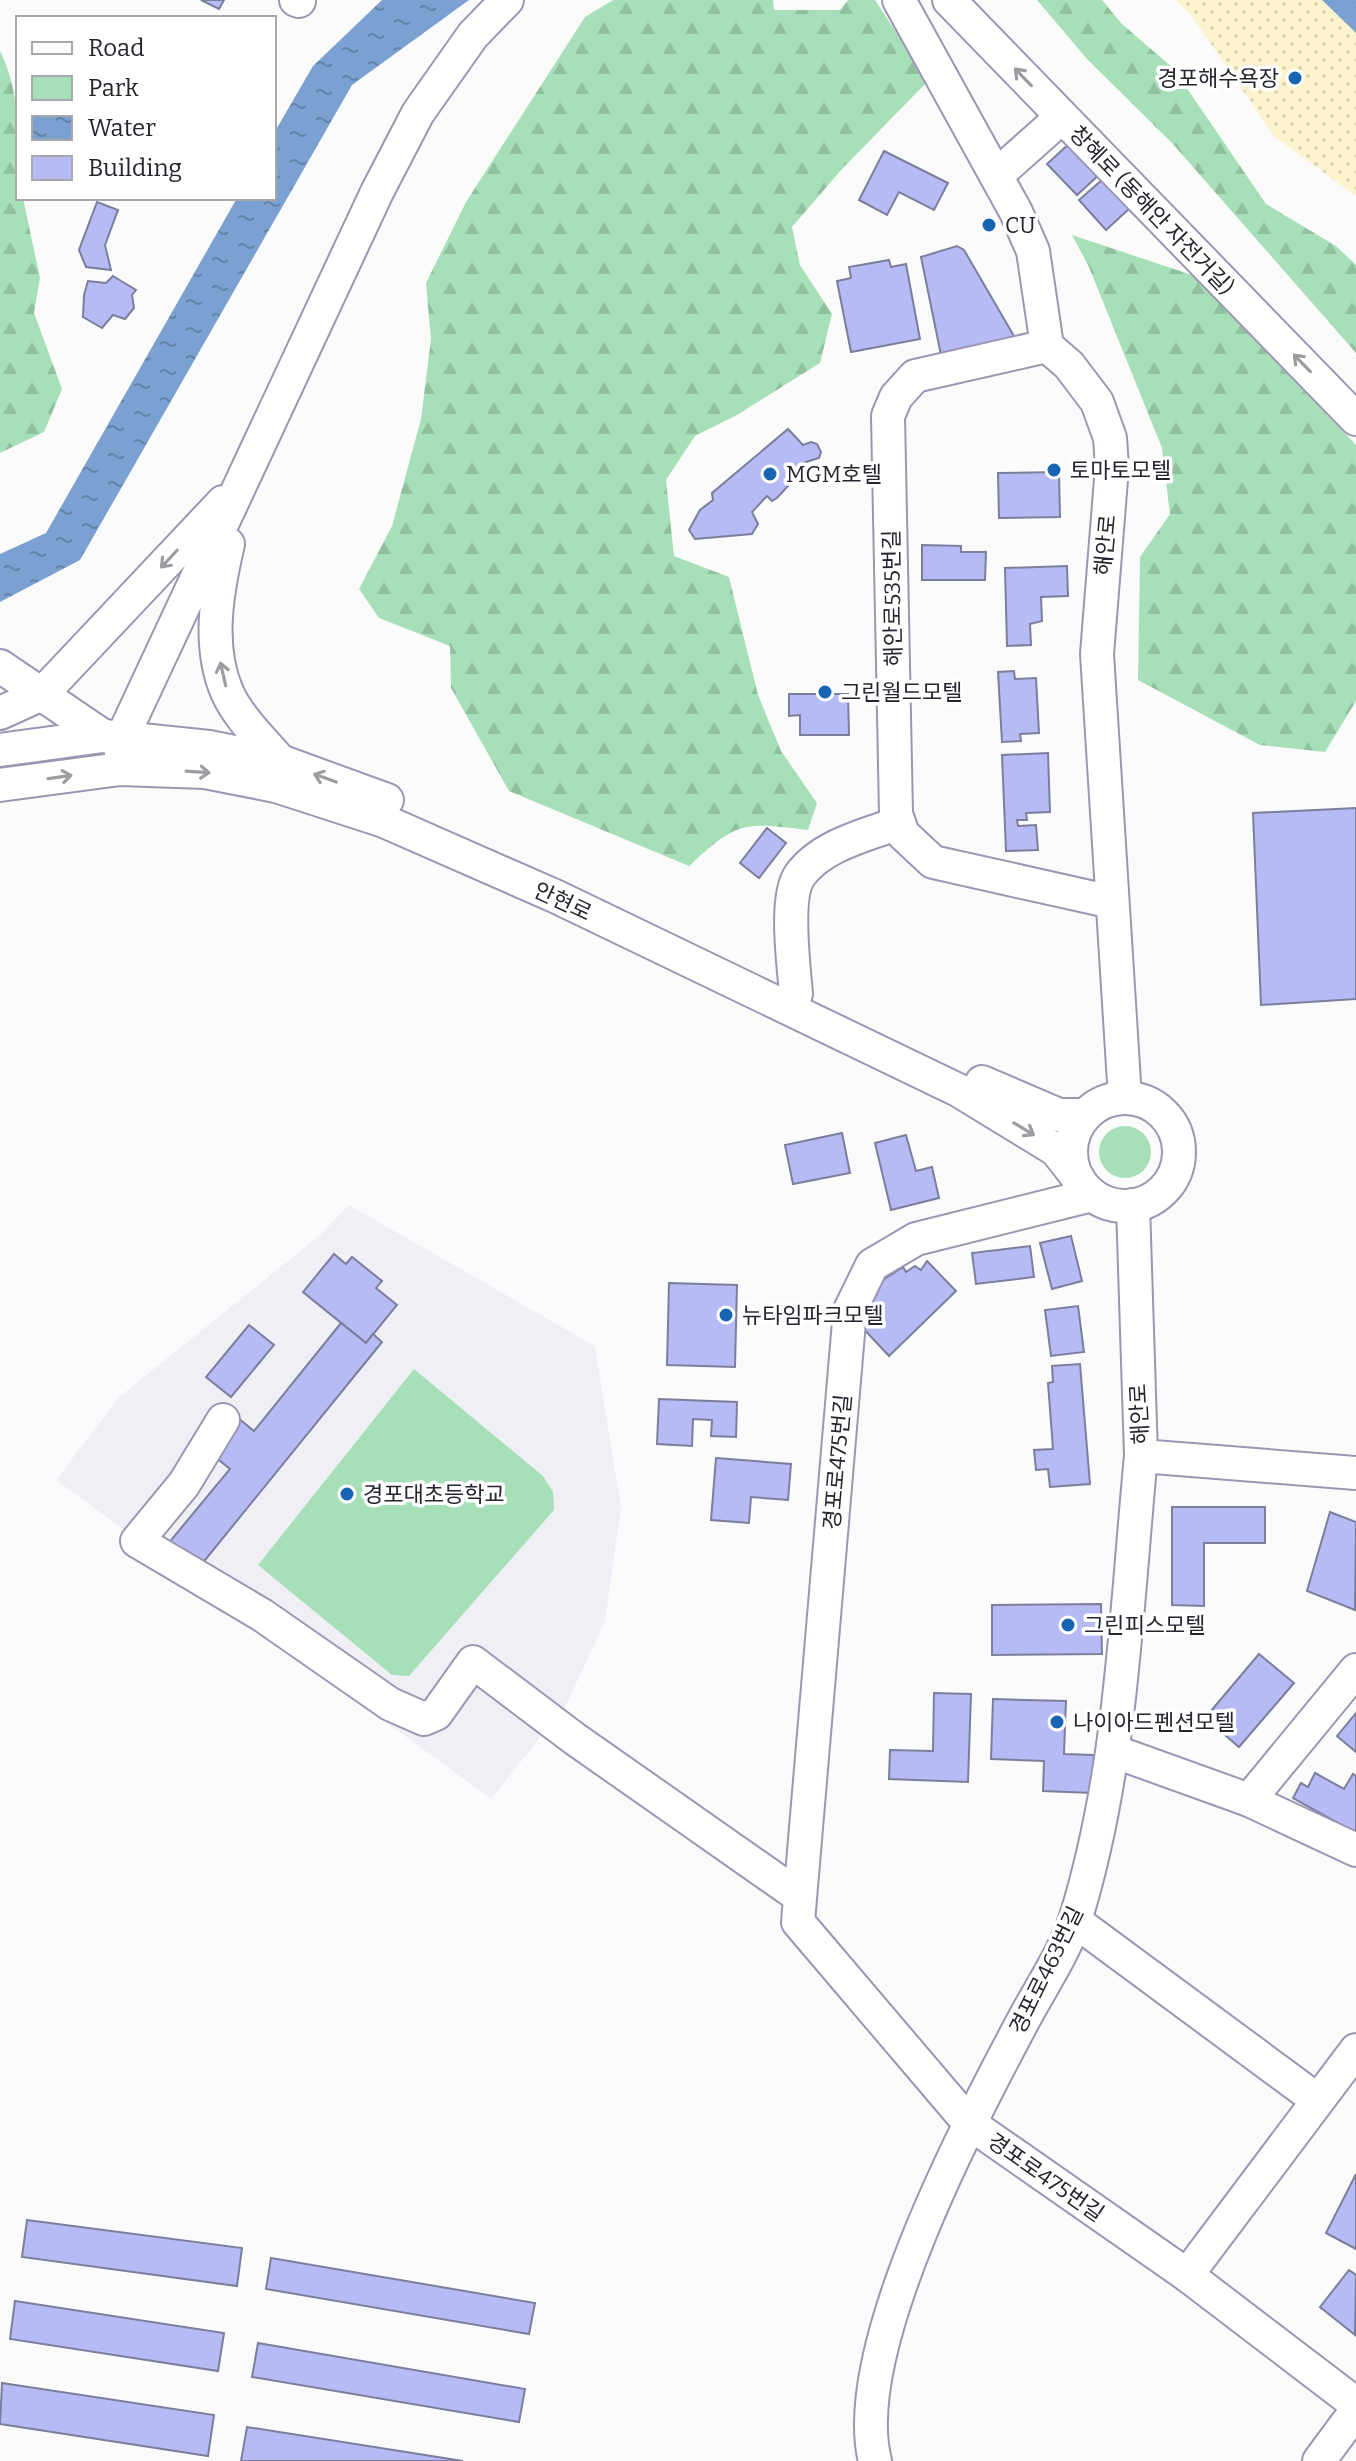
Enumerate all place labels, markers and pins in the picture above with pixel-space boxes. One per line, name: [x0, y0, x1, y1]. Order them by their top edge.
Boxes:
place label: 경포해수욕장: [1158, 65, 1279, 92]
marker: 경포해수욕장: [1286, 69, 1304, 87]
place label: CU: [1005, 212, 1036, 239]
marker: CU: [980, 216, 998, 234]
place label: 토마토모텔: [1070, 457, 1171, 484]
place label: MGM호텔: [786, 461, 882, 488]
marker: 토마토모텔: [1045, 461, 1063, 479]
marker: MGM호텔: [761, 465, 779, 483]
place label: 그린월드모텔: [841, 679, 962, 706]
marker: 그린월드모텔: [816, 683, 834, 701]
place label: 뉴타임파크모텔: [742, 1302, 884, 1329]
marker: 뉴타임파크모텔: [717, 1306, 735, 1324]
place label: 경포대초등학교: [363, 1481, 505, 1508]
marker: 경포대초등학교: [338, 1485, 356, 1503]
place label: 그린피스모텔: [1084, 1612, 1205, 1639]
marker: 그린피스모텔: [1059, 1616, 1077, 1634]
place label: 나이아드펜션모텔: [1073, 1709, 1235, 1736]
marker: 나이아드펜션모텔: [1048, 1713, 1066, 1731]

